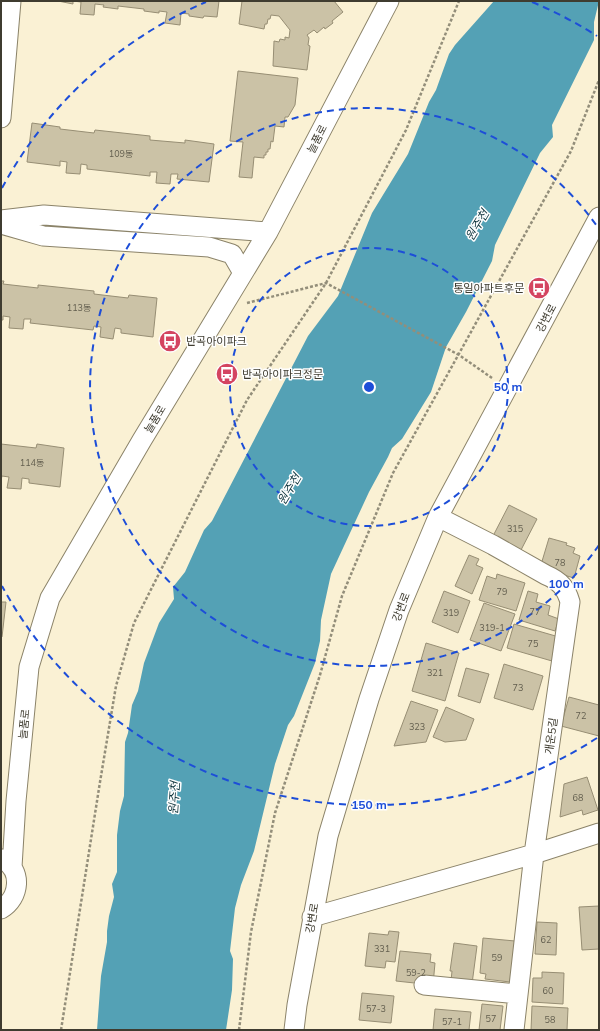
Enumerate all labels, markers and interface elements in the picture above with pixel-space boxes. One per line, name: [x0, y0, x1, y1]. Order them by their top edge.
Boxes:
street label: 늘품로: [304, 122, 330, 156]
house number: 109동: [109, 148, 133, 159]
water label: 원주천: [462, 205, 493, 243]
bus stop icon: 통일아파트후문: [526, 275, 552, 301]
place label: 통일아파트후문: [453, 281, 524, 295]
street label: 강변로: [533, 301, 559, 335]
house number: 113동: [67, 302, 91, 313]
bus stop icon: 반곡아이파크: [157, 328, 183, 354]
place label: 반곡아이파크: [186, 334, 247, 348]
bus stop icon: 반곡아이파크정문: [214, 361, 240, 387]
place label: 반곡아이파크정문: [242, 367, 323, 381]
text: 50 m: [494, 379, 522, 394]
centre of rings: [362, 380, 376, 394]
street label: 늘품로: [141, 402, 169, 436]
house number: 114동: [20, 457, 44, 468]
water label: 원주천: [274, 469, 305, 507]
house number: 315: [507, 523, 524, 534]
house number: 78: [555, 557, 565, 568]
text: 100 m: [548, 576, 584, 591]
house number: 79: [497, 586, 507, 597]
street label: 강변로: [389, 590, 413, 624]
house number: 77: [530, 606, 540, 617]
house number: 319: [443, 607, 459, 618]
house number: 319-1: [479, 622, 505, 633]
house number: 75: [528, 638, 539, 649]
house number: 321: [427, 667, 443, 678]
house number: 73: [513, 682, 523, 693]
street label: 늘품로: [15, 708, 33, 740]
house number: 72: [576, 710, 586, 721]
street label: 개운5길: [541, 717, 561, 755]
house number: 323: [409, 721, 425, 732]
water label: 원주천: [165, 779, 183, 815]
house number: 68: [573, 792, 583, 803]
text: 150 m: [351, 797, 387, 812]
street label: 강변로: [302, 902, 322, 934]
house number: 62: [541, 934, 551, 945]
house number: 331: [374, 943, 390, 954]
house number: 59: [492, 952, 502, 963]
house number: 59-2: [406, 967, 426, 978]
house number: 60: [543, 985, 553, 996]
house number: 57-3: [366, 1003, 386, 1014]
house number: 57: [486, 1013, 496, 1024]
house number: 58: [545, 1014, 555, 1025]
house number: 57-1: [442, 1016, 462, 1027]

